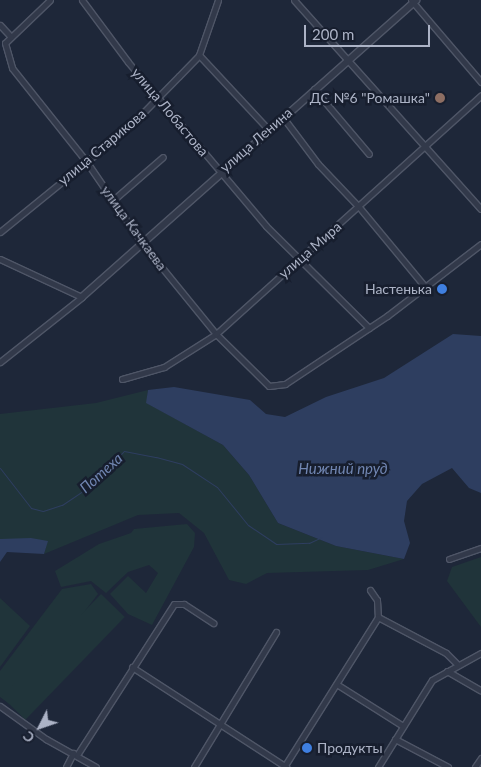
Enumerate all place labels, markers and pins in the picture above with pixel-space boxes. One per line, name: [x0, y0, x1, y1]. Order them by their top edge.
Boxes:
place label: ДС №6 "Ромашка": [310, 90, 430, 106]
marker: ДС №6 "Ромашка": [434, 92, 446, 104]
place label: Настенька: [365, 281, 432, 297]
marker: Настенька: [436, 283, 448, 295]
place label: Продукты: [317, 740, 383, 756]
marker: Продукты: [301, 742, 313, 754]

